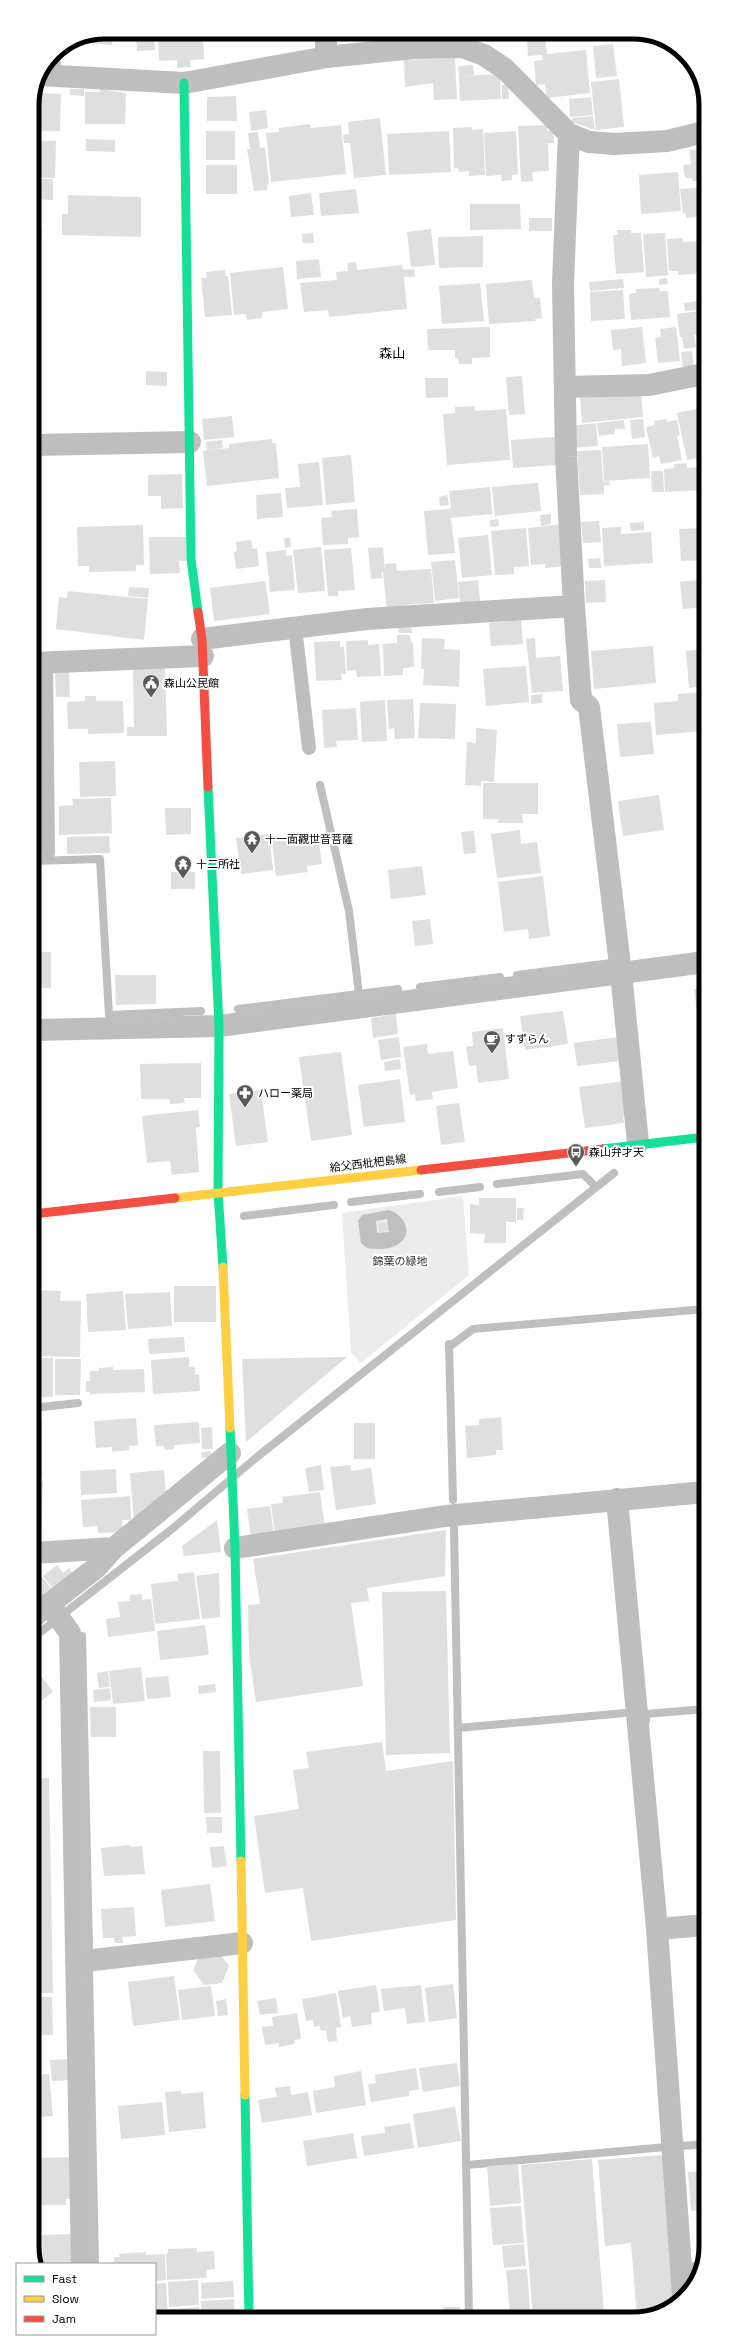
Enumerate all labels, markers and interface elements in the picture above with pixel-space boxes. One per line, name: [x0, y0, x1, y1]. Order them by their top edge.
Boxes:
district label: 森山: [379, 345, 405, 362]
public building icon: 森山公民館: [141, 673, 161, 698]
place label: 森山公民館: [164, 676, 219, 690]
temple icon: 十一面觀世音菩薩: [242, 829, 262, 854]
place label: 十一面觀世音菩薩: [265, 832, 353, 846]
temple icon: 十二所社: [173, 854, 193, 879]
place label: 十二所社: [196, 857, 240, 871]
cafe icon: すずらん: [482, 1029, 502, 1054]
place label: すずらん: [505, 1032, 549, 1046]
pharmacy icon: ハロー薬局: [235, 1083, 255, 1108]
place label: ハロー薬局: [258, 1086, 313, 1100]
bus stop icon: 森山弁才天: [566, 1142, 586, 1167]
place label: 森山弁才天: [589, 1145, 644, 1159]
street label: 給父西枇杷島線: [329, 1151, 407, 1175]
park label: 錦葉の緑地: [373, 1254, 428, 1268]
legend: [16, 2263, 156, 2335]
text: Fast: [52, 2271, 77, 2287]
text: Slow: [52, 2291, 79, 2307]
text: Jam: [52, 2311, 76, 2327]

